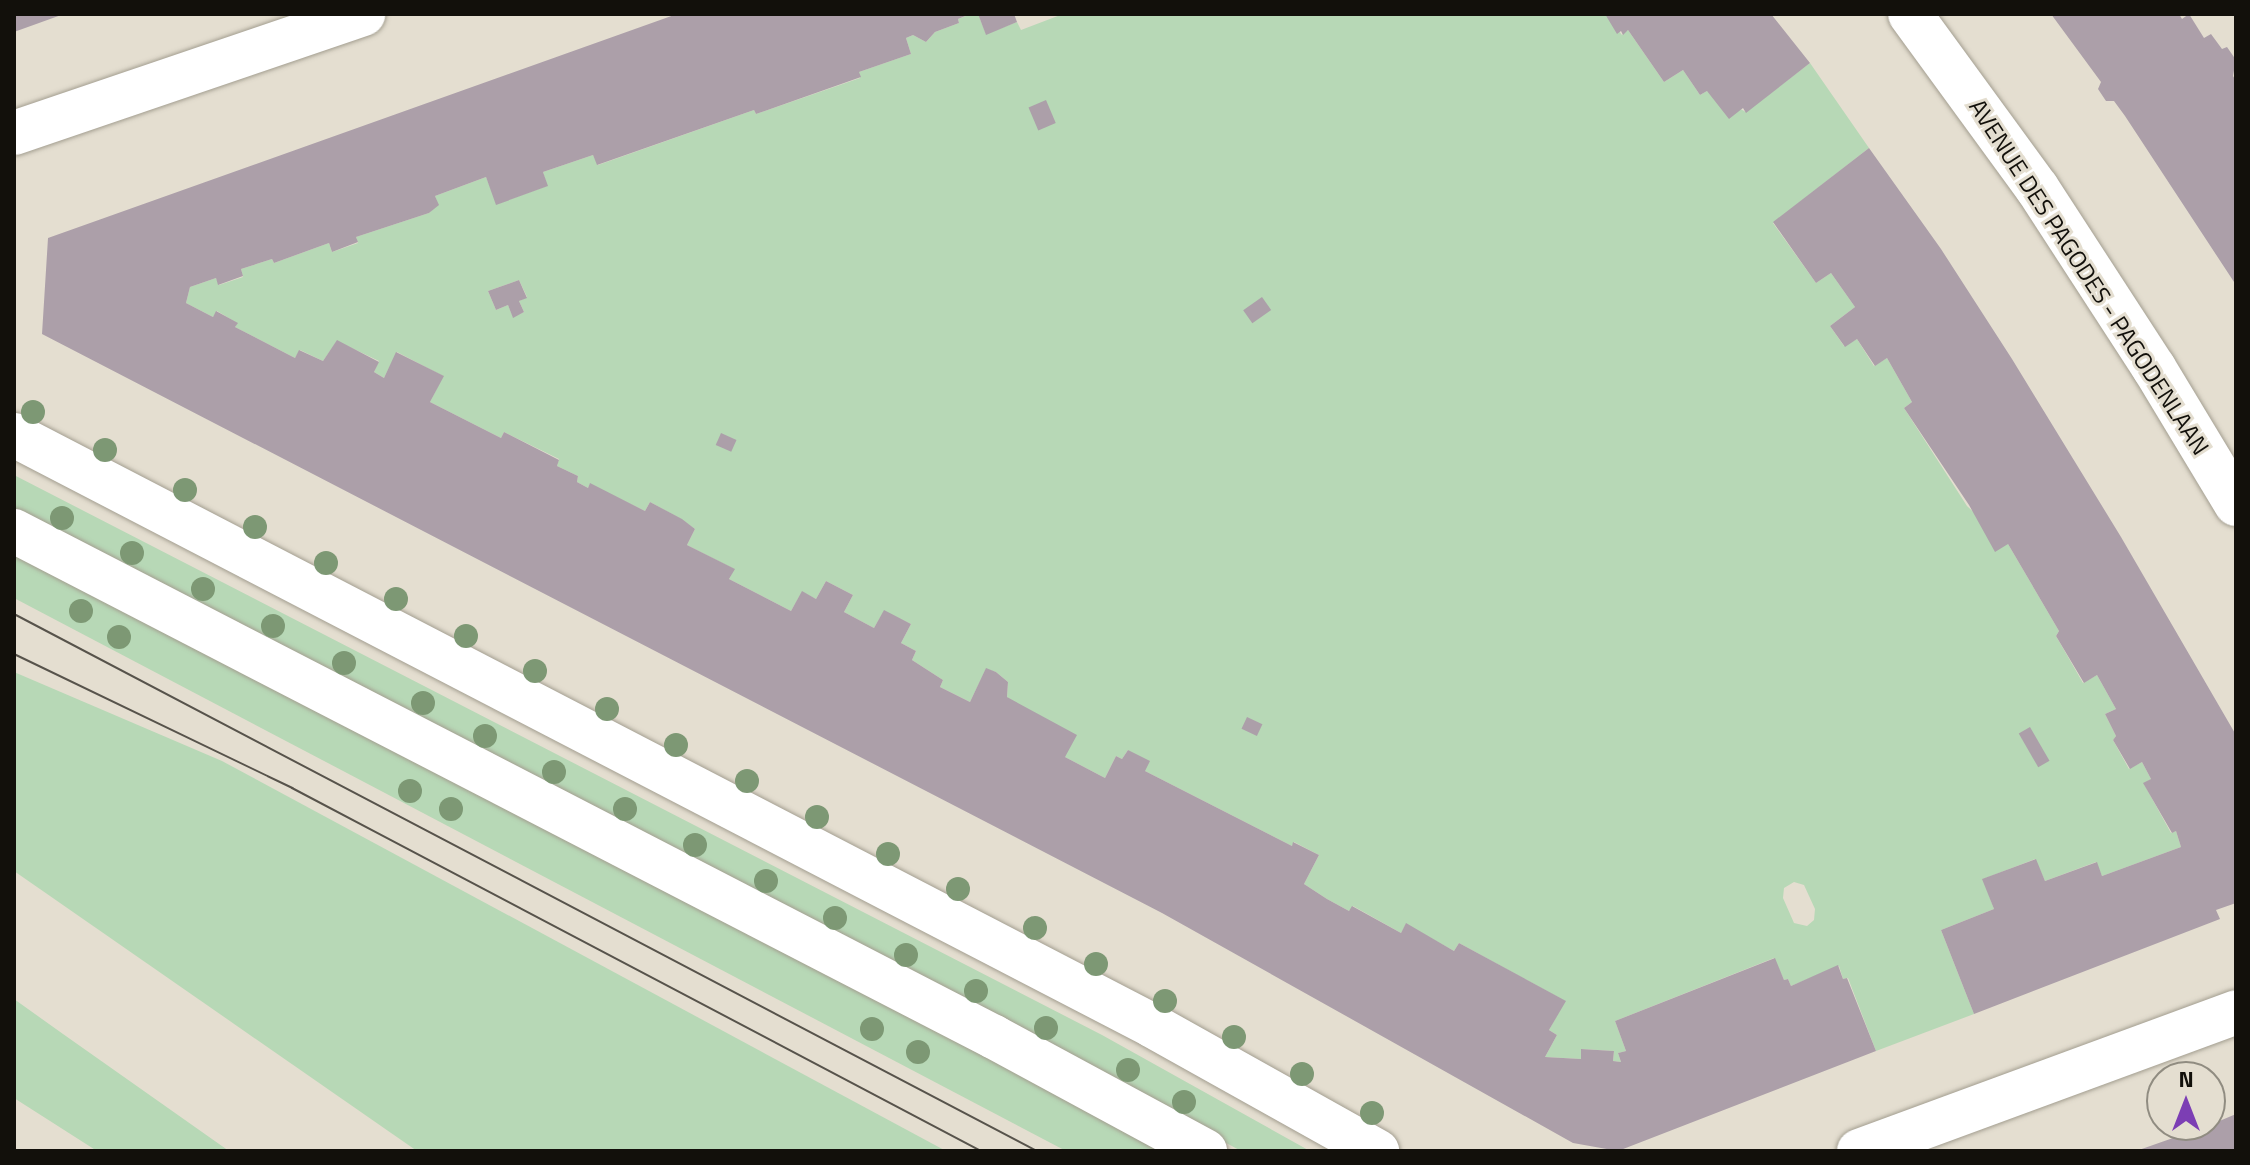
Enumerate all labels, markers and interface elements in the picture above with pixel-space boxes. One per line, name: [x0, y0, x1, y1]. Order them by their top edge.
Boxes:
street label: AVENUE DES PAGODES - PAGODENLAAN: [1963, 94, 2215, 460]
north arrow: [2146, 1061, 2226, 1141]
text: N: [2178, 1062, 2194, 1096]

